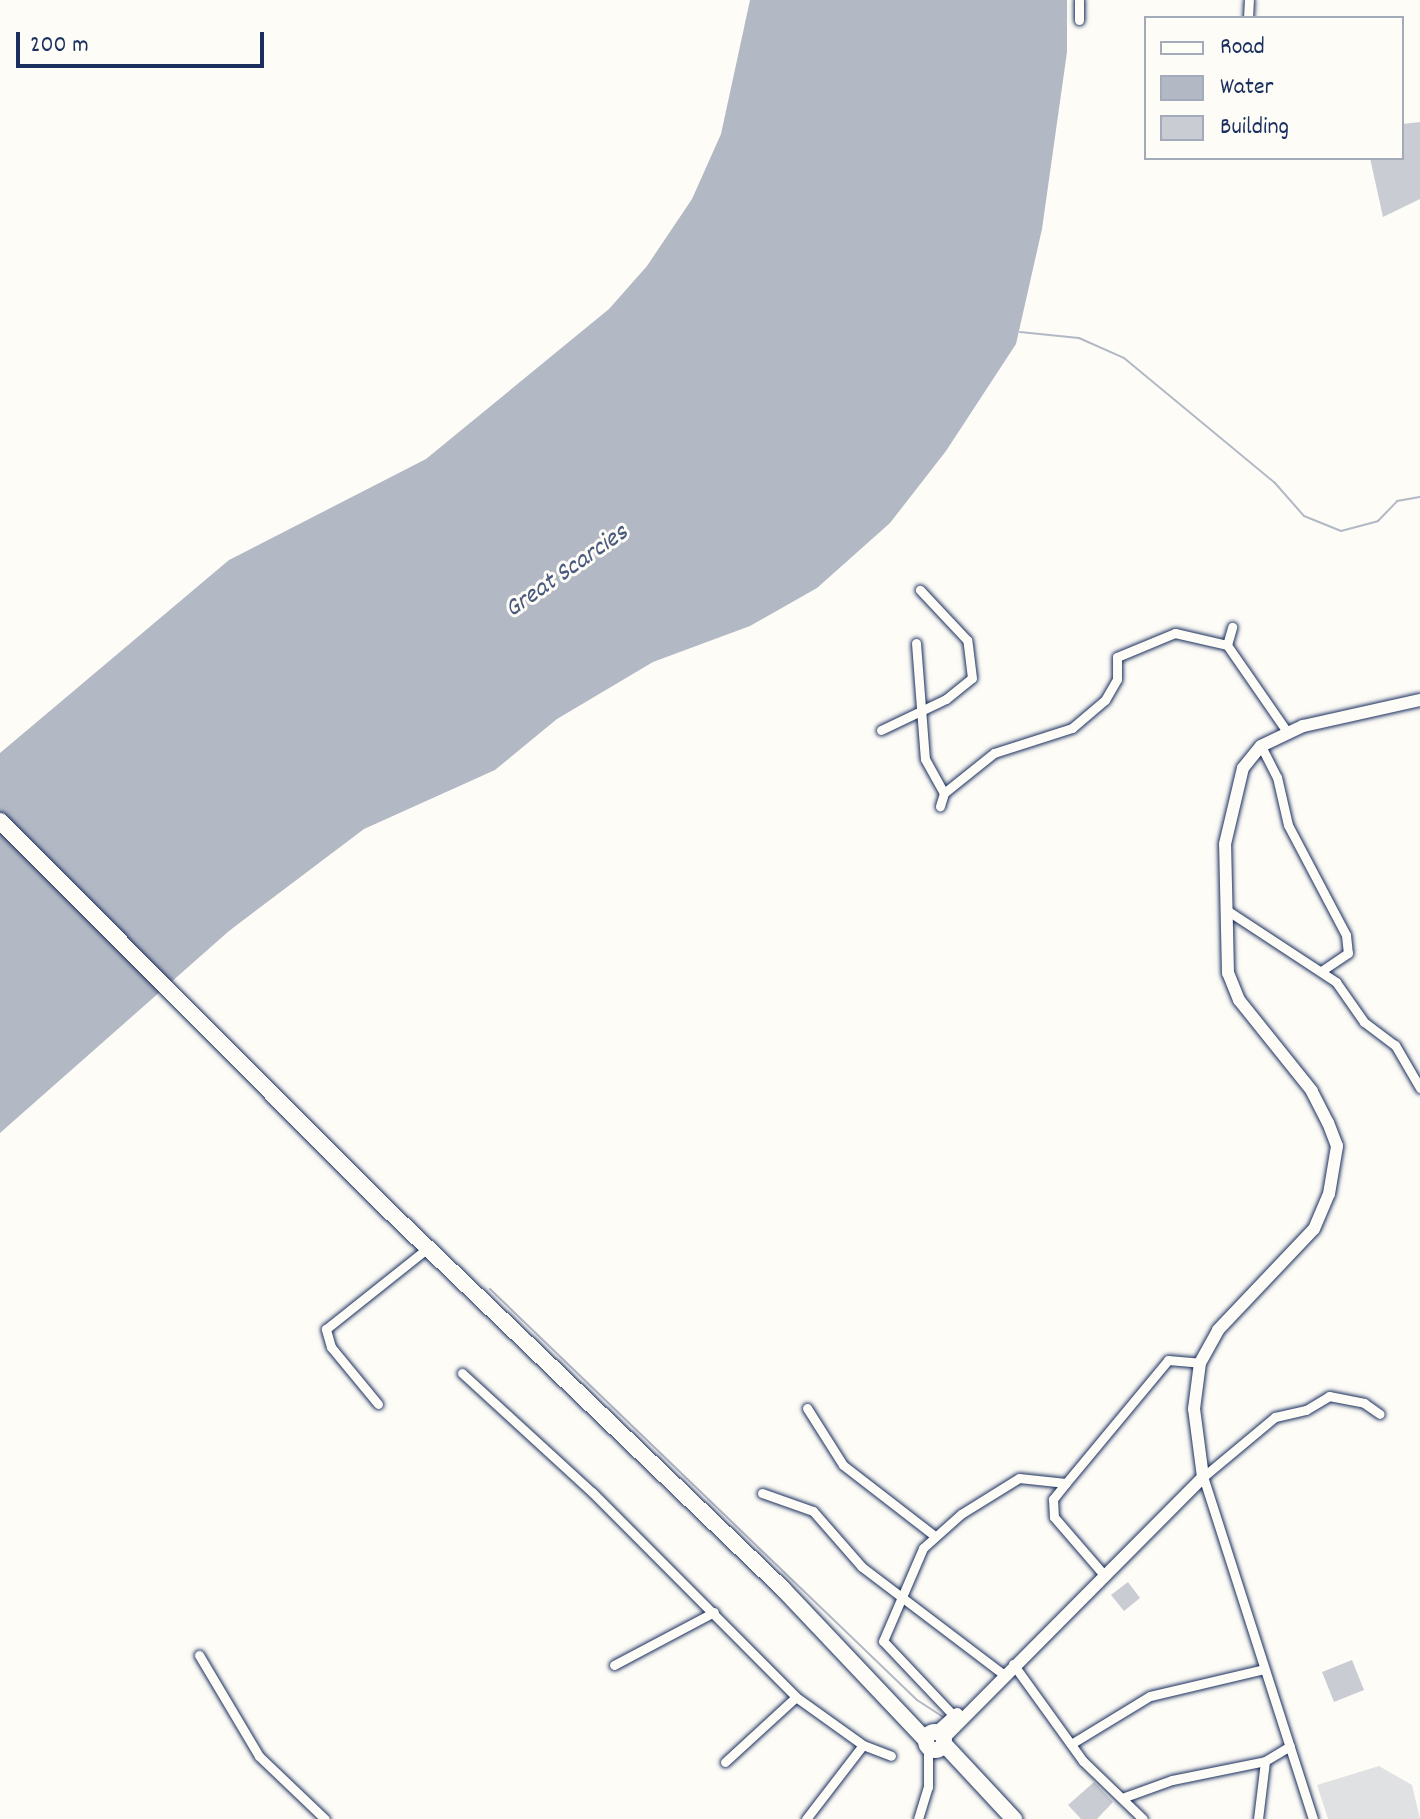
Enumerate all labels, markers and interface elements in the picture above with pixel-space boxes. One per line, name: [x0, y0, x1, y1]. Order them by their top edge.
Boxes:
scale bar: [20, 16, 268, 66]
legend: [1144, 16, 1404, 160]
text: 200 m: [30, 29, 89, 63]
text: Road: [1220, 31, 1265, 65]
text: Water: [1220, 71, 1273, 105]
text: Building: [1220, 111, 1289, 145]
water label: Great Scarcies: [499, 518, 635, 626]

